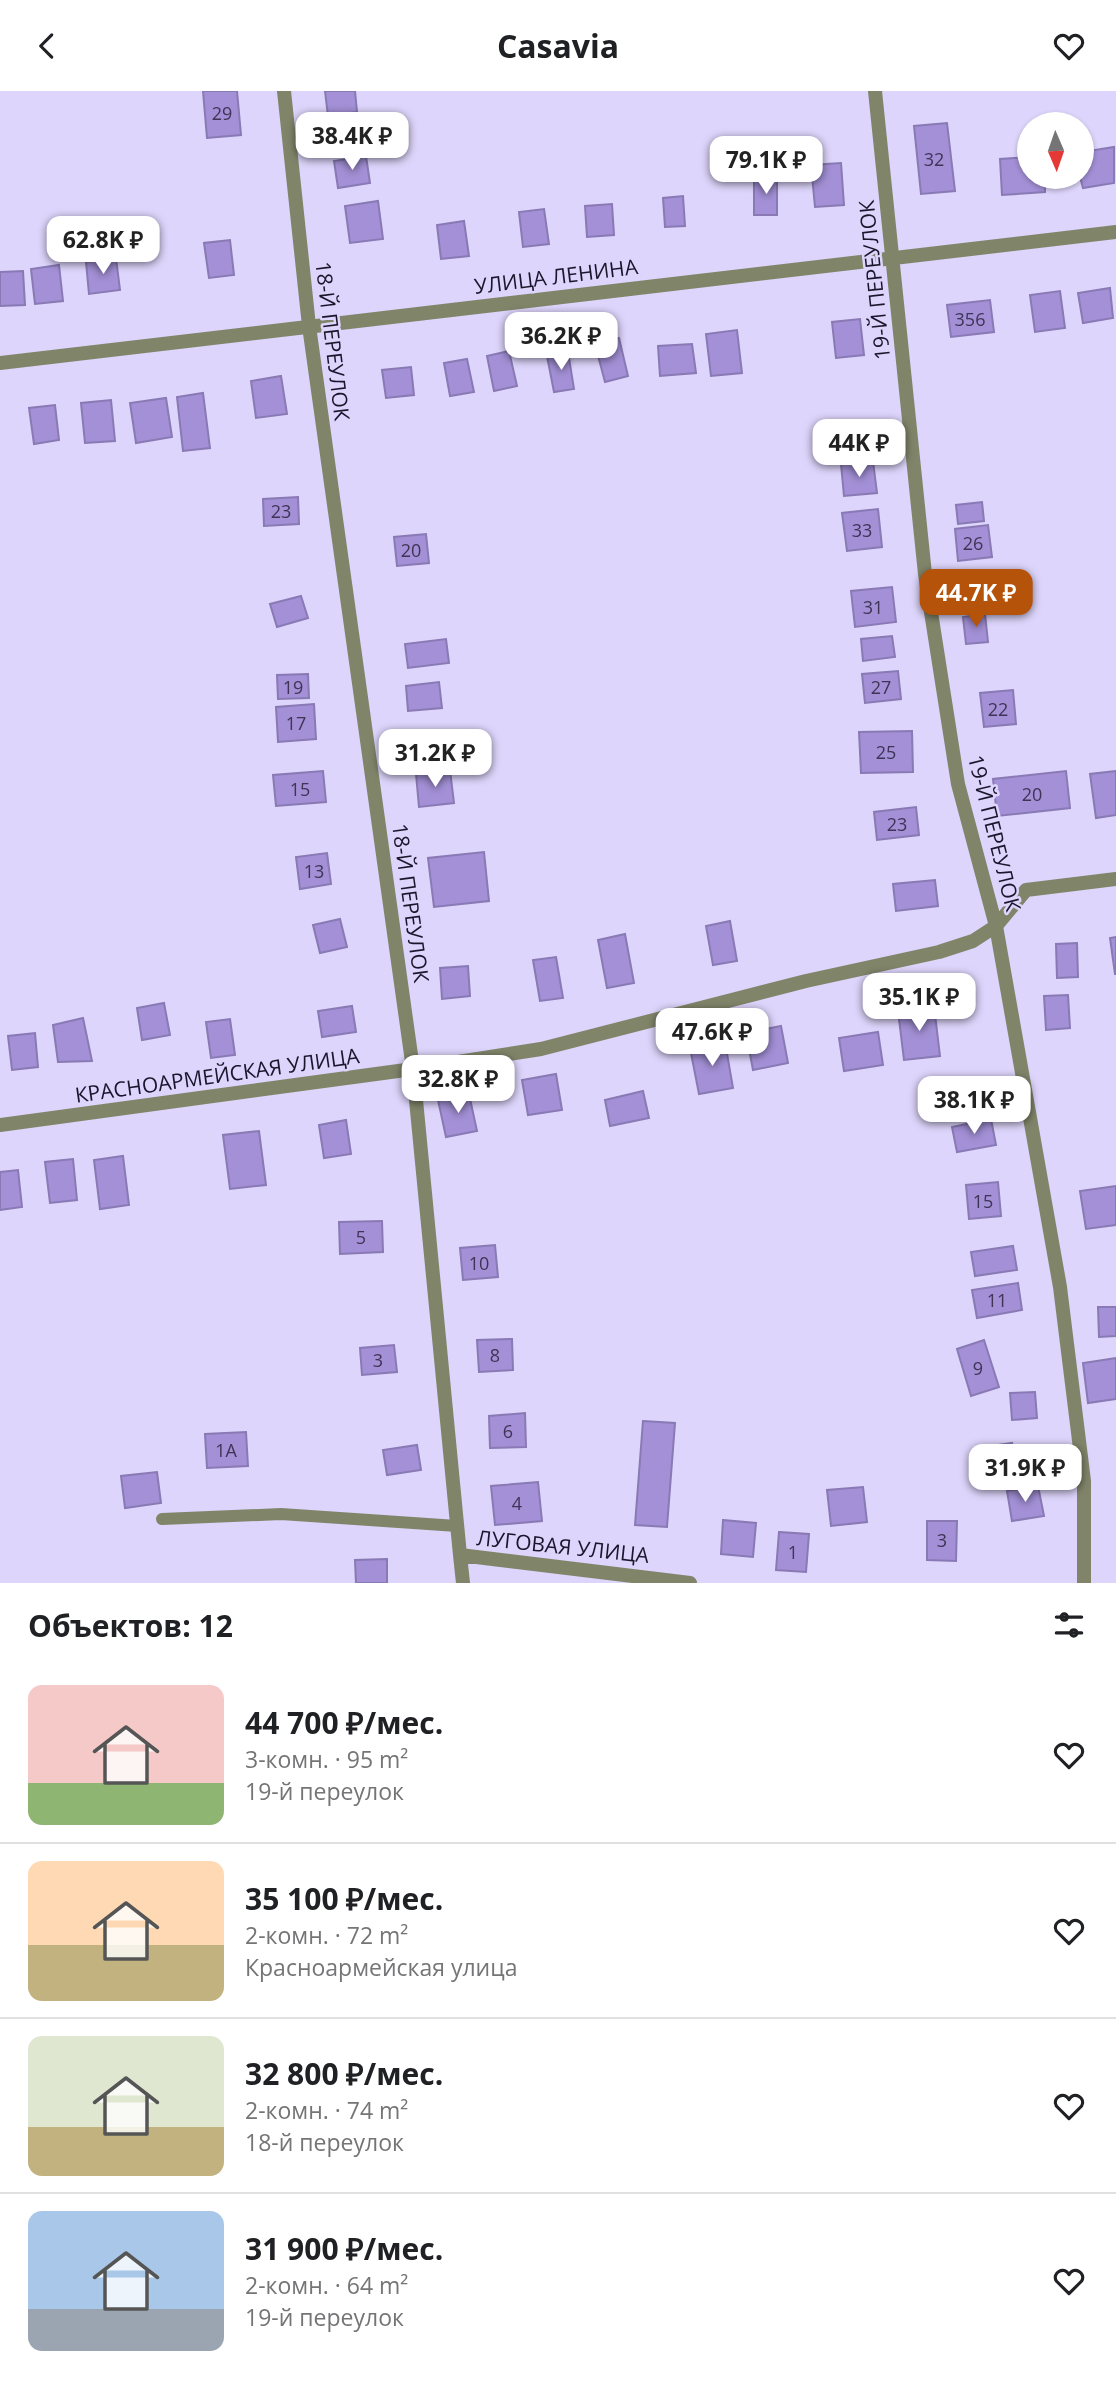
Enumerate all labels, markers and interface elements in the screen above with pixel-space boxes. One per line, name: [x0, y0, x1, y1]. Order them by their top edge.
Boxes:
text: Casavia: [497, 24, 619, 67]
icon: back: [28, 27, 66, 65]
icon: heart: [1050, 27, 1088, 65]
house number: 29: [212, 101, 232, 125]
north arrow: [1017, 112, 1094, 189]
map controls: [1017, 112, 1094, 189]
pin: 38.4K ₽: [287, 113, 417, 172]
text: 38.4K ₽: [312, 119, 392, 151]
pin: 79.1K ₽: [701, 137, 831, 196]
text: 79.1K ₽: [726, 143, 806, 175]
house number: 32: [924, 147, 944, 171]
street label: 19-Й ПЕРЕУЛОК: [852, 199, 896, 361]
pin: 62.8K ₽: [38, 216, 168, 276]
text: 62.8K ₽: [63, 223, 143, 255]
street label: УЛИЦА ЛЕНИНА: [473, 252, 640, 300]
street label: 18-Й ПЕРЕУЛОК: [309, 260, 357, 422]
house number: 356: [955, 307, 985, 331]
pin: 36.2K ₽: [496, 313, 626, 372]
text: 36.2K ₽: [521, 319, 601, 351]
pin: 44K ₽: [810, 419, 908, 479]
text: 44K ₽: [829, 426, 889, 458]
house number: 23: [271, 499, 291, 523]
house number: 33: [852, 518, 872, 542]
house number: 26: [963, 531, 983, 555]
house number: 20: [401, 538, 421, 562]
pin: 44.7K ₽: [911, 569, 1041, 629]
text: 44.7K ₽: [936, 576, 1016, 608]
house number: 31: [863, 595, 883, 619]
house number: 19: [283, 675, 303, 699]
house number: 27: [871, 675, 891, 699]
house number: 22: [988, 697, 1008, 721]
house number: 17: [286, 711, 306, 735]
pin: 31.2K ₽: [370, 729, 500, 789]
text: 31.2K ₽: [395, 736, 475, 768]
house number: 25: [876, 740, 896, 764]
street label: 19-Й ПЕРЕУЛОК: [962, 752, 1028, 914]
house number: 15: [290, 777, 310, 801]
house number: 20: [1022, 782, 1042, 806]
house number: 23: [887, 812, 907, 836]
street label: 18-Й ПЕРЕУЛОК: [386, 822, 436, 985]
house number: 13: [304, 859, 324, 883]
pin: 35.1K ₽: [854, 974, 984, 1033]
text: 35.1K ₽: [879, 980, 959, 1012]
pin: 47.6K ₽: [647, 1009, 777, 1068]
text: 47.6K ₽: [672, 1015, 752, 1047]
street label: КРАСНОАРМЕЙСКАЯ УЛИЦА: [73, 1041, 362, 1109]
pin: 32.8K ₽: [393, 1055, 523, 1115]
text: 32.8K ₽: [418, 1062, 498, 1094]
pin: 38.1K ₽: [909, 1077, 1039, 1136]
text: 38.1K ₽: [934, 1083, 1014, 1115]
house number: 15: [973, 1189, 993, 1213]
house number: 5: [356, 1225, 366, 1249]
house number: 10: [469, 1251, 489, 1275]
house number: 11: [987, 1288, 1007, 1312]
house number: 8: [490, 1343, 500, 1367]
house number: 3: [373, 1348, 383, 1372]
house number: 9: [973, 1356, 983, 1380]
house number: 6: [503, 1419, 513, 1443]
house number: 1А: [215, 1438, 237, 1462]
pin: 31.9K ₽: [960, 1445, 1090, 1504]
text: 31.9K ₽: [985, 1451, 1065, 1483]
house number: 4: [512, 1491, 522, 1515]
street label: ЛУГОВАЯ УЛИЦА: [475, 1523, 651, 1569]
house number: 3: [937, 1528, 947, 1552]
house number: 1: [788, 1540, 798, 1564]
text: Объектов: 12: [28, 1605, 233, 1646]
icon: filters: [1050, 1606, 1088, 1644]
text: 44 700 ₽/мес.: [245, 1702, 443, 1743]
icon: home: [84, 1713, 168, 1797]
icon: heart: [1050, 1736, 1088, 1774]
text: 3-комн. · 95 m²: [245, 1743, 408, 1775]
text: 19-й переулок: [245, 1775, 404, 1807]
text: 35 100 ₽/мес.: [245, 1878, 443, 1919]
icon: home: [84, 1889, 168, 1973]
icon: heart: [1050, 1912, 1088, 1950]
text: 2-комн. · 72 m²: [245, 1919, 408, 1951]
text: Красноармейская улица: [245, 1951, 517, 1983]
text: 32 800 ₽/мес.: [245, 2053, 443, 2094]
icon: home: [84, 2064, 168, 2148]
icon: heart: [1050, 2087, 1088, 2125]
text: 2-комн. · 74 m²: [245, 2094, 408, 2126]
text: 18-й переулок: [245, 2126, 404, 2158]
text: 31 900 ₽/мес.: [245, 2228, 443, 2269]
icon: home: [84, 2239, 168, 2323]
icon: heart: [1050, 2262, 1088, 2300]
text: 2-комн. · 64 m²: [245, 2269, 408, 2301]
text: 19-й переулок: [245, 2301, 404, 2333]

